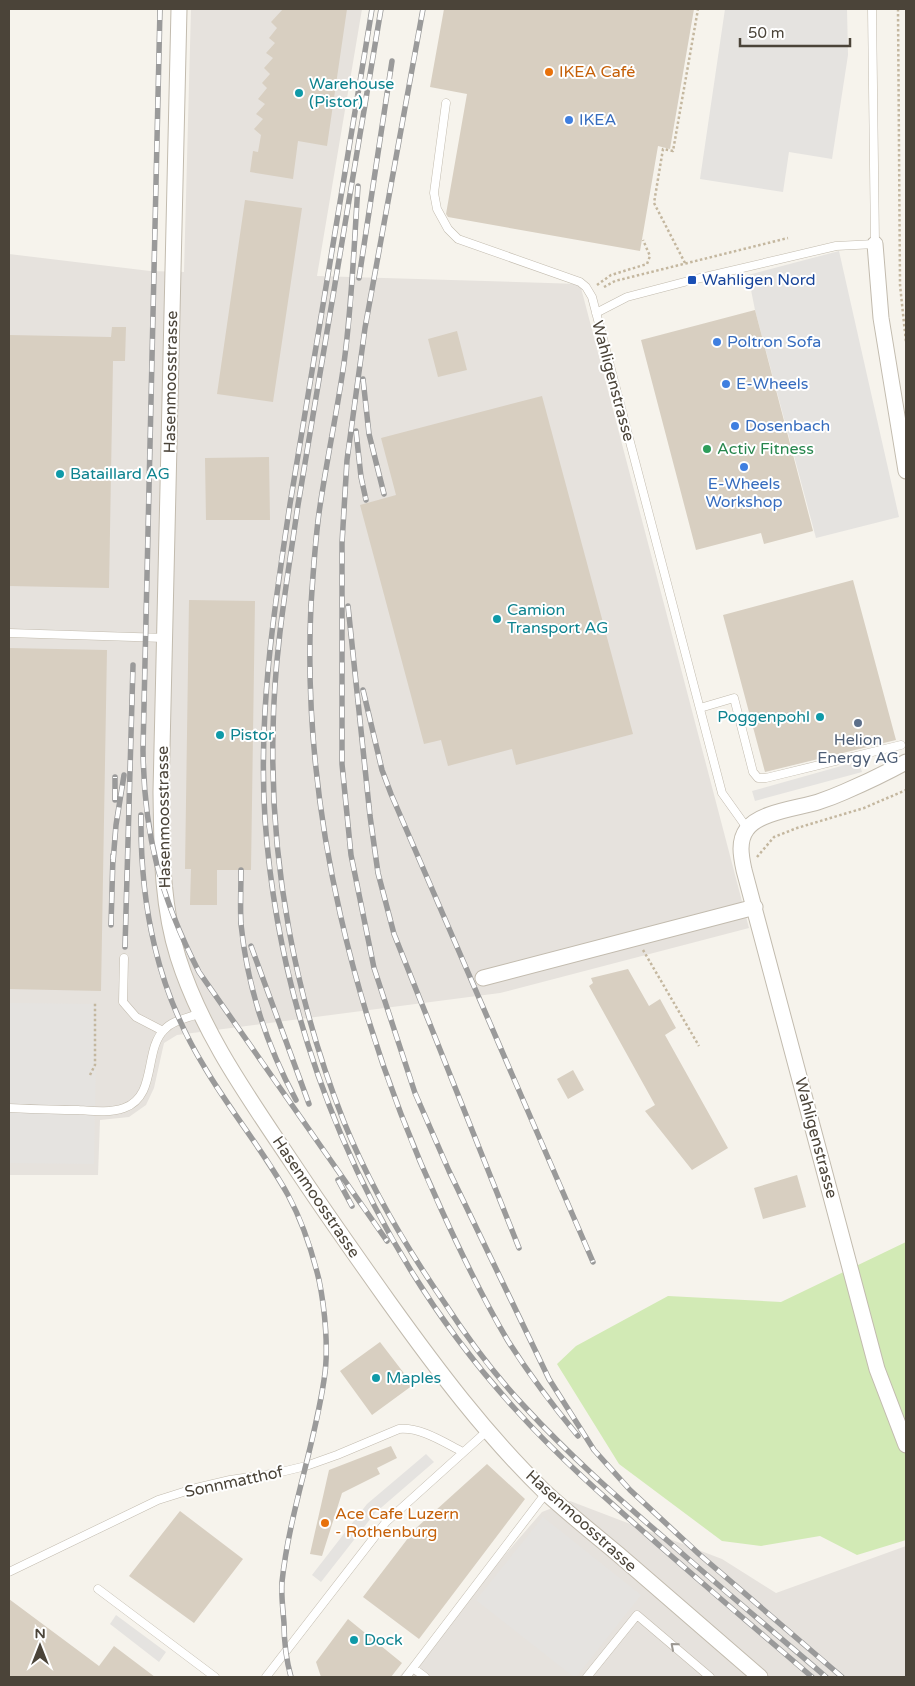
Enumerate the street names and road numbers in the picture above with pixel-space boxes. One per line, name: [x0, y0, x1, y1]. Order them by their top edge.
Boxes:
street label: Hasenmoosstrasse: [160, 311, 182, 453]
street label: Wahligenstrasse: [587, 318, 639, 444]
street label: Hasenmoosstrasse: [153, 746, 175, 888]
street label: Wahligenstrasse: [790, 1075, 842, 1201]
street label: Hasenmoosstrasse: [268, 1132, 364, 1262]
street label: Sonnmatthof: [183, 1462, 286, 1502]
street label: Hasenmoosstrasse: [521, 1466, 641, 1576]

